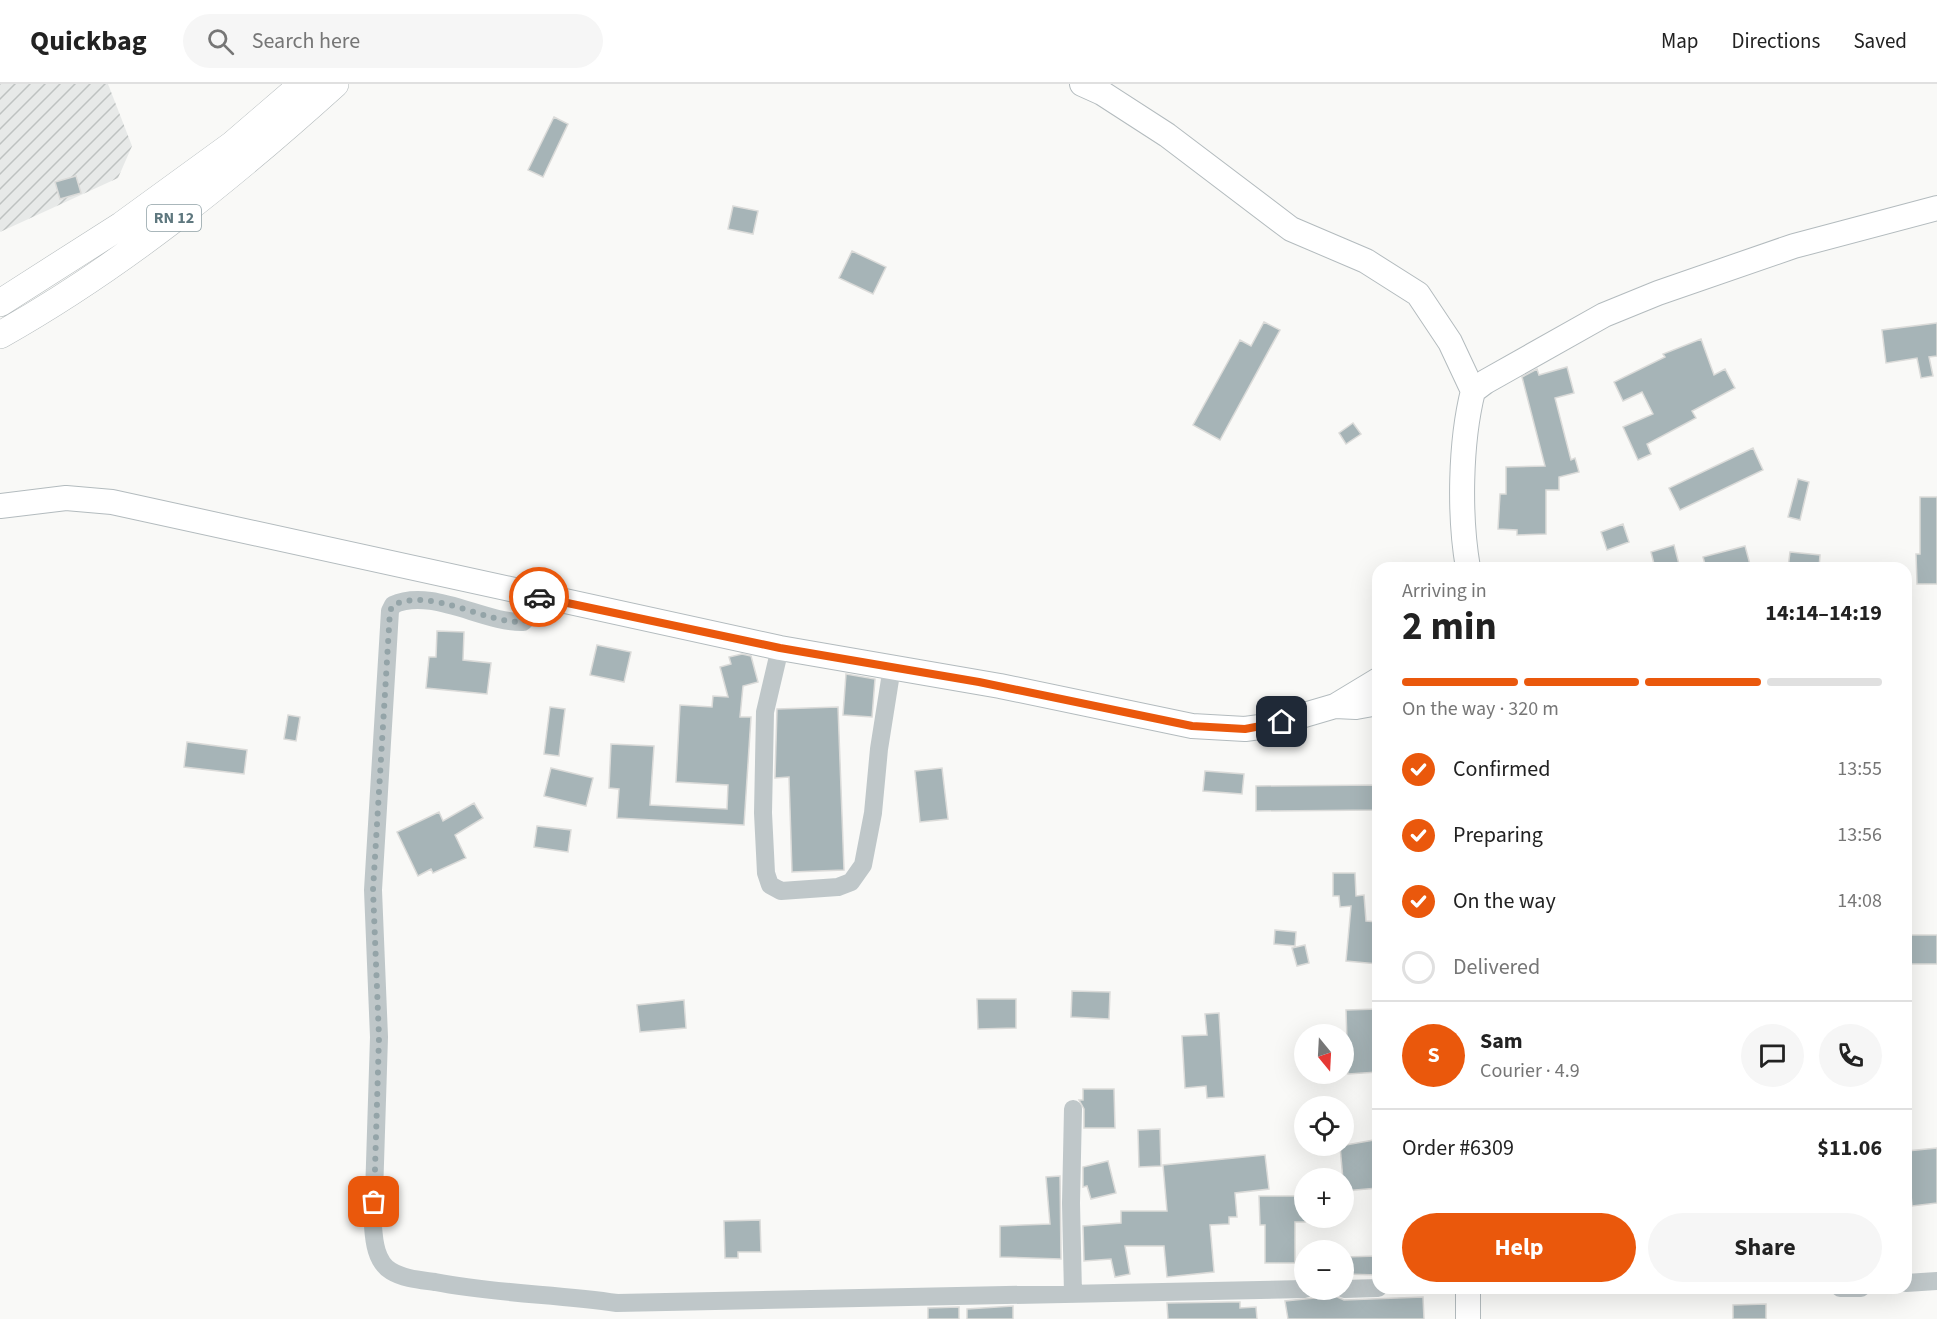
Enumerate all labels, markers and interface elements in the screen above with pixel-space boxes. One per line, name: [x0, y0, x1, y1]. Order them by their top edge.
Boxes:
search box: [183, 14, 603, 68]
text: Quickbag: [30, 21, 147, 61]
icon: search: [204, 25, 237, 58]
text: Search here: [252, 25, 360, 57]
text: Map: [1661, 26, 1699, 56]
text: Directions: [1732, 26, 1820, 56]
text: Saved: [1853, 26, 1907, 56]
road number: RN 12: [147, 205, 201, 231]
courier: [509, 567, 569, 627]
text: Arriving in: [1402, 577, 1487, 605]
icon: car: [523, 581, 556, 614]
text: 14:14–14:19: [1765, 597, 1882, 629]
text: 2 min: [1402, 599, 1497, 655]
text: On the way · 320 m: [1402, 695, 1559, 723]
pin: [1256, 696, 1307, 747]
icon: home: [1265, 705, 1298, 738]
icon: check: [1402, 753, 1435, 786]
text: Confirmed: [1453, 753, 1550, 785]
text: 13:55: [1837, 755, 1882, 783]
icon: check: [1402, 819, 1435, 852]
text: Preparing: [1453, 819, 1543, 851]
text: 13:56: [1837, 821, 1882, 849]
icon: check: [1402, 885, 1435, 918]
text: On the way: [1453, 885, 1556, 917]
text: 14:08: [1837, 887, 1882, 915]
text: Delivered: [1453, 951, 1540, 983]
north arrow: [1294, 1024, 1354, 1084]
map controls: [1294, 1024, 1354, 1300]
button: chat: [1741, 1024, 1804, 1087]
button: phone: [1819, 1024, 1882, 1087]
text: Sam: [1480, 1025, 1523, 1057]
text: S: [1427, 1039, 1440, 1071]
text: Courier · 4.9: [1480, 1057, 1580, 1085]
button: locate: [1294, 1096, 1354, 1156]
text: Order #6309: [1402, 1132, 1514, 1164]
text: $11.06: [1817, 1132, 1882, 1164]
button: +: [1294, 1168, 1354, 1228]
pin: [348, 1176, 399, 1227]
icon: bag: [357, 1185, 390, 1218]
button: Help: [1402, 1213, 1636, 1282]
button: Share: [1648, 1213, 1882, 1282]
button: −: [1294, 1240, 1354, 1300]

